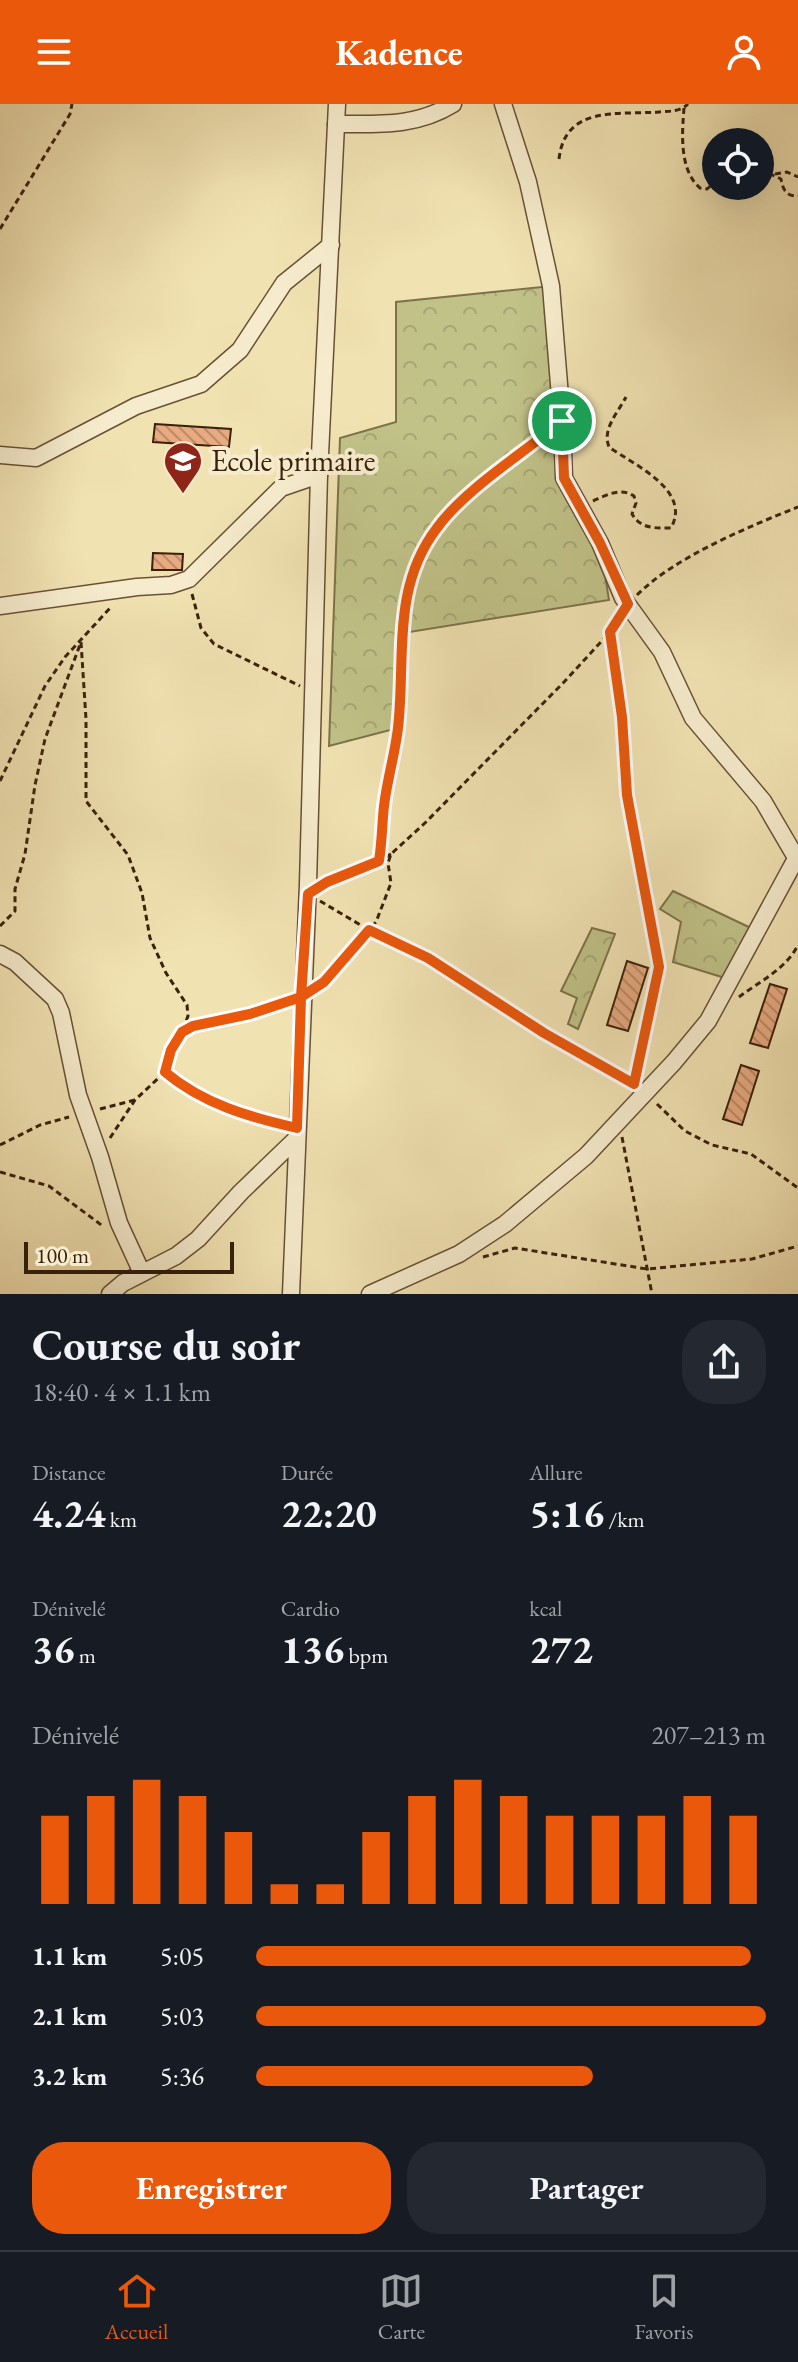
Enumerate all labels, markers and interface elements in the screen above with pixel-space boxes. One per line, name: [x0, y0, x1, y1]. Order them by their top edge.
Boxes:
text: Kadence: [335, 29, 463, 76]
icon: menu: [32, 30, 76, 74]
icon: person: [722, 30, 766, 74]
map controls: [702, 128, 774, 200]
button: locate: [702, 128, 774, 200]
pin: [528, 387, 596, 455]
icon: arrive: [540, 399, 584, 443]
school or university icon: Ecole primaire: [162, 440, 204, 495]
place label: Ecole primaire: [211, 441, 375, 480]
scale bar: [24, 1238, 234, 1274]
text: 100 m: [36, 1241, 89, 1270]
text: Course du soir: [32, 1316, 300, 1373]
button: share: [682, 1320, 766, 1404]
text: 18:40 · 4 × 1.1 km: [32, 1375, 211, 1409]
text: Distance: [32, 1458, 105, 1487]
text: Durée: [281, 1458, 333, 1487]
text: Allure: [529, 1458, 583, 1487]
text: 4.24: [32, 1487, 105, 1539]
text: 22:20: [281, 1487, 377, 1539]
text: 5:16: [529, 1487, 604, 1539]
text: km: [105, 1505, 137, 1534]
text: /km: [604, 1505, 645, 1534]
text: Dénivelé: [32, 1594, 106, 1623]
text: Cardio: [281, 1594, 340, 1623]
text: kcal: [529, 1594, 562, 1623]
text: 36: [32, 1623, 74, 1675]
text: 136: [281, 1623, 344, 1675]
text: 272: [529, 1623, 593, 1675]
text: m: [74, 1641, 96, 1670]
text: bpm: [344, 1641, 388, 1670]
text: Dénivelé: [32, 1718, 119, 1752]
text: 207–213 m: [651, 1718, 766, 1752]
text: 1.1 km: [32, 1939, 107, 1973]
text: 5:05: [160, 1939, 204, 1973]
text: 2.1 km: [32, 1999, 107, 2033]
text: 5:03: [160, 1999, 204, 2033]
text: 3.2 km: [32, 2059, 107, 2093]
text: 5:36: [160, 2059, 204, 2093]
button: Enregistrer: [32, 2142, 391, 2234]
button: Partager: [407, 2142, 766, 2234]
tab: Accueil: [105, 2269, 168, 2346]
tab: Carte: [378, 2269, 425, 2346]
tab: Favoris: [634, 2269, 693, 2346]

